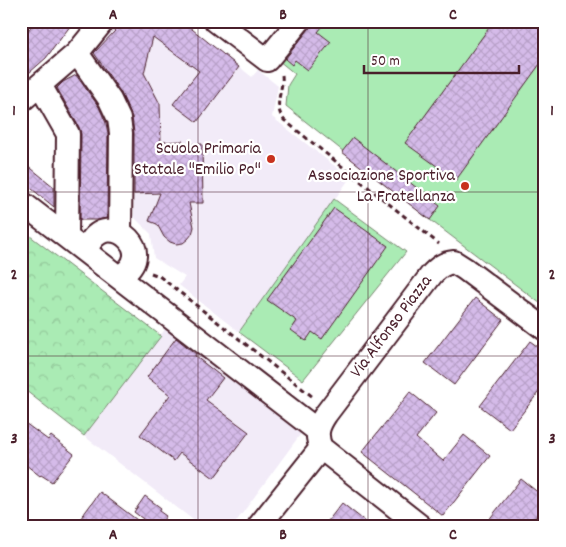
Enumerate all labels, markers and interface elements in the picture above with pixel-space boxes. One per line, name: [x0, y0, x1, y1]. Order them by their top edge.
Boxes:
text: A: [109, 4, 118, 27]
text: B: [279, 4, 287, 27]
text: C: [449, 4, 457, 27]
scale bar: [364, 42, 518, 74]
text: 50 m: [371, 51, 400, 73]
text: 1: [12, 100, 16, 123]
text: 1: [550, 100, 554, 123]
place label: Scuola Primaria Statale "Emilio Po": [134, 137, 262, 183]
marker: Scuola Primaria Statale "Emilio Po": [265, 153, 277, 165]
place label: Associazione Sportiva La Fratellanza: [308, 164, 456, 210]
marker: Associazione Sportiva La Fratellanza: [459, 180, 471, 192]
text: 2: [11, 264, 18, 287]
text: 2: [549, 264, 556, 287]
street label: Via Alfonso Piazza: [345, 270, 439, 384]
text: 3: [10, 428, 18, 451]
text: 3: [548, 428, 556, 451]
text: A: [109, 524, 118, 547]
text: B: [279, 524, 287, 547]
text: C: [449, 524, 457, 547]

